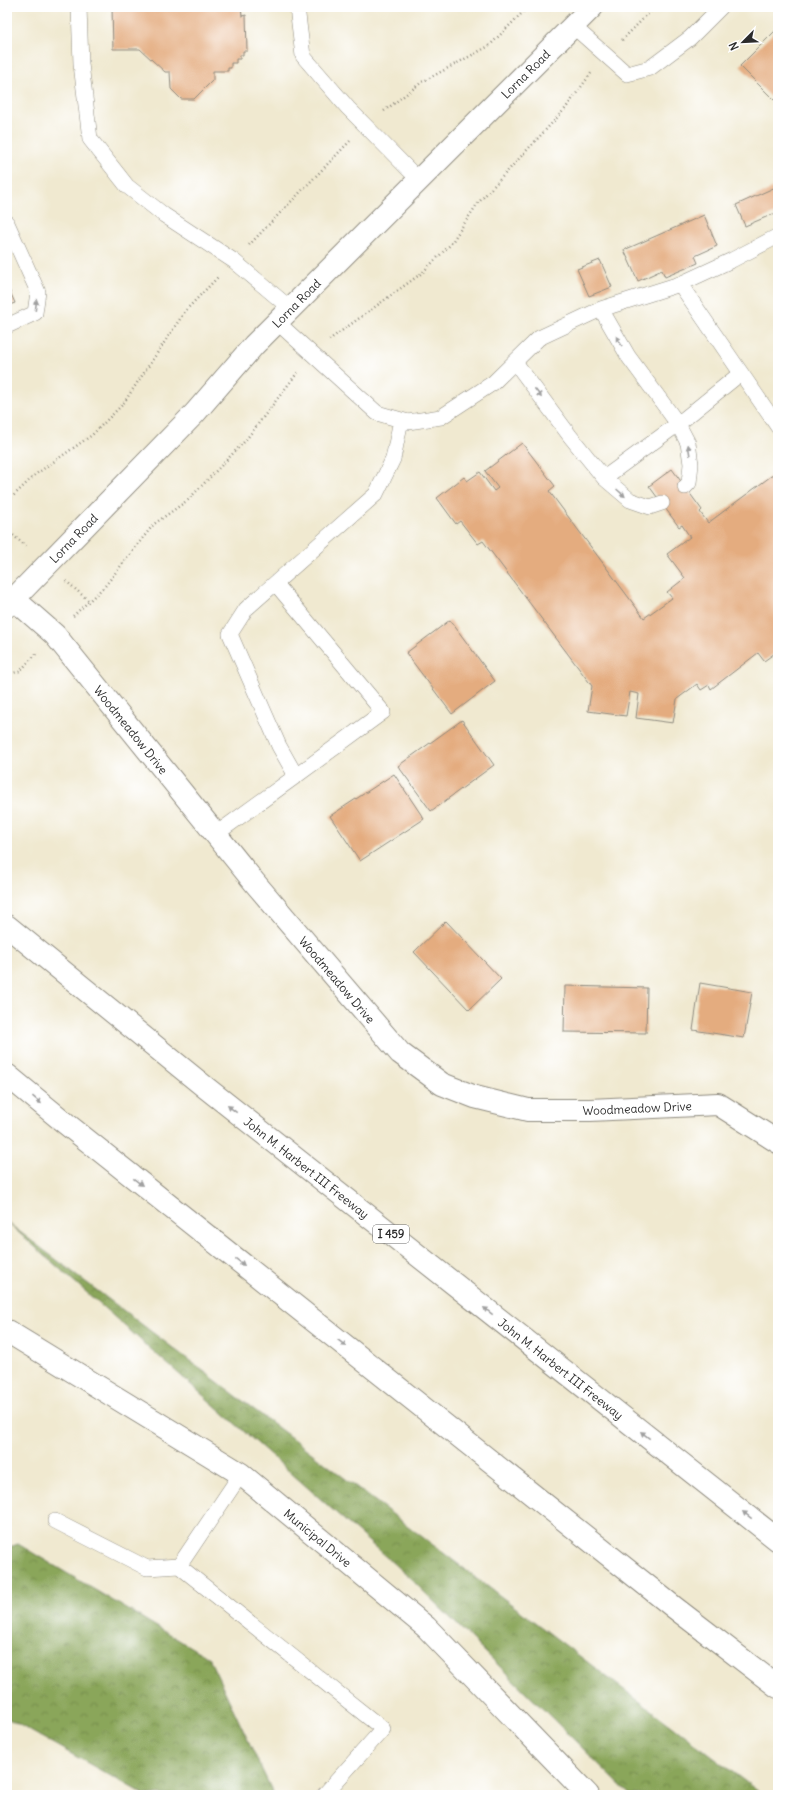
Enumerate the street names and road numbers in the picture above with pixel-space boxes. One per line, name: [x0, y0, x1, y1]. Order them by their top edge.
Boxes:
street label: Lorna Road: [498, 46, 553, 101]
street label: Lorna Road: [269, 275, 324, 330]
street label: Lorna Road: [46, 510, 101, 566]
street label: Woodmeadow Drive: [91, 682, 171, 777]
street label: Woodmeadow Drive: [296, 933, 379, 1026]
street label: Woodmeadow Drive: [582, 1098, 692, 1118]
street label: John M. Harbert III Freeway: [241, 1113, 372, 1222]
road number: I 459: [373, 1225, 409, 1243]
street label: John M. Harbert III Freeway: [495, 1314, 627, 1423]
street label: Municipal Drive: [281, 1505, 355, 1570]

